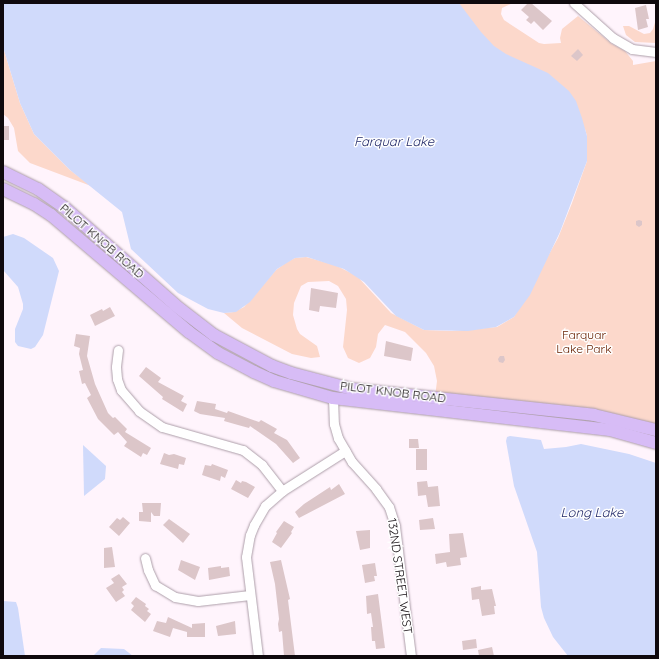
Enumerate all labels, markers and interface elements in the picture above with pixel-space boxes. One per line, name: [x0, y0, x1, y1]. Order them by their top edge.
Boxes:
water label: Farquar Lake: [354, 133, 434, 149]
street label: PILOT KNOB ROAD: [57, 201, 147, 281]
park label: Farquar Lake Park: [556, 328, 612, 356]
street label: PILOT KNOB ROAD: [339, 378, 447, 406]
water label: Long Lake: [561, 504, 623, 520]
street label: 132ND STREET WEST: [385, 517, 415, 635]

